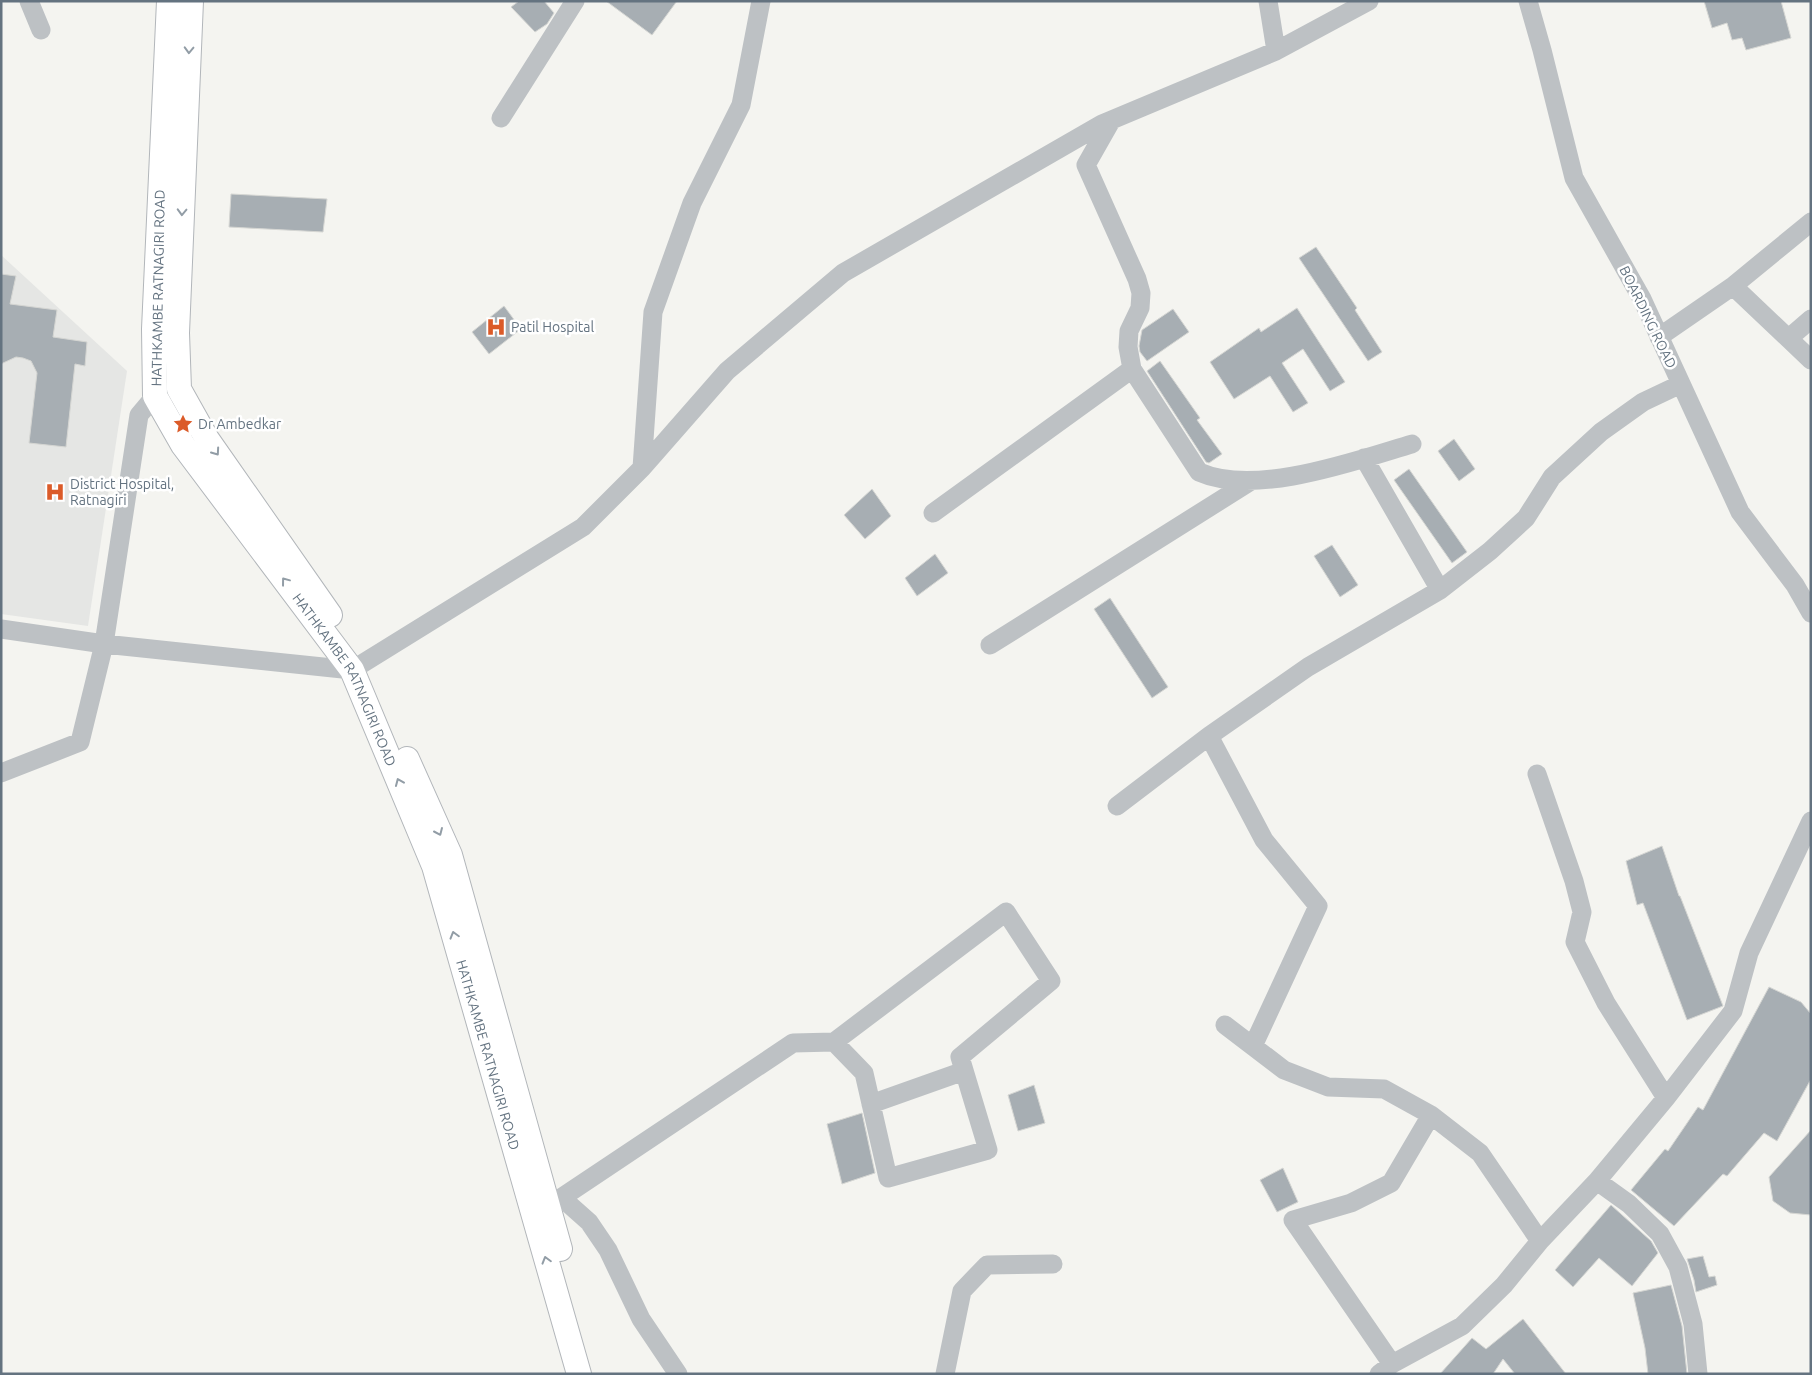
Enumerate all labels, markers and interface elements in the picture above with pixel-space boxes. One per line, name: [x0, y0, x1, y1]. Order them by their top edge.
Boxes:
one-way arrow: [183, 46, 194, 54]
street label: HATHKAMBE RATNAGIRI ROAD: [148, 189, 168, 387]
one-way arrow: [177, 209, 187, 217]
street label: BOARDING ROAD: [1616, 263, 1680, 371]
hospital icon: Patil Hospital: [485, 316, 507, 338]
place label: Patil Hospital: [511, 319, 595, 335]
place icon: Dr Ambedkar: [172, 413, 194, 435]
place label: Dr Ambedkar: [198, 416, 282, 432]
one-way arrow: [210, 446, 219, 456]
place label: District Hospital, Ratnagiri: [70, 476, 174, 508]
hospital icon: District Hospital, Ratnagiri: [44, 481, 66, 503]
one-way arrow: [283, 578, 291, 587]
street label: HATHKAMBE RATNAGIRI ROAD: [289, 590, 399, 769]
one-way arrow: [395, 778, 406, 787]
one-way arrow: [433, 827, 444, 836]
one-way arrow: [449, 931, 460, 939]
street label: HATHKAMBE RATNAGIRI ROAD: [453, 958, 523, 1152]
one-way arrow: [542, 1256, 552, 1264]

